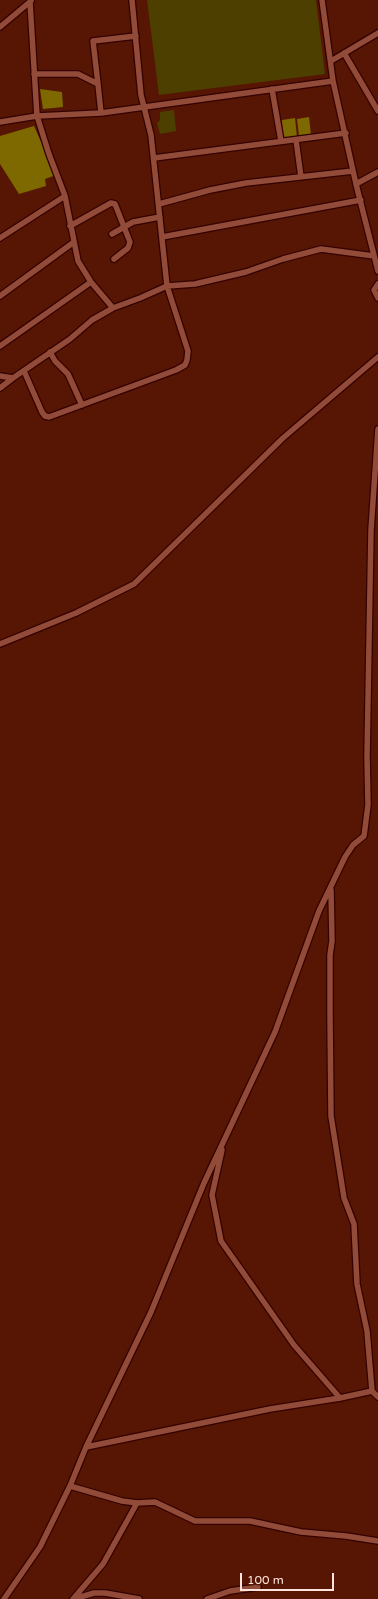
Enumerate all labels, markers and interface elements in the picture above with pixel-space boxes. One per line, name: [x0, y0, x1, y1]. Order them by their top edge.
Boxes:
scale bar: [242, 1565, 336, 1591]
text: 100 m: [247, 1573, 284, 1587]

